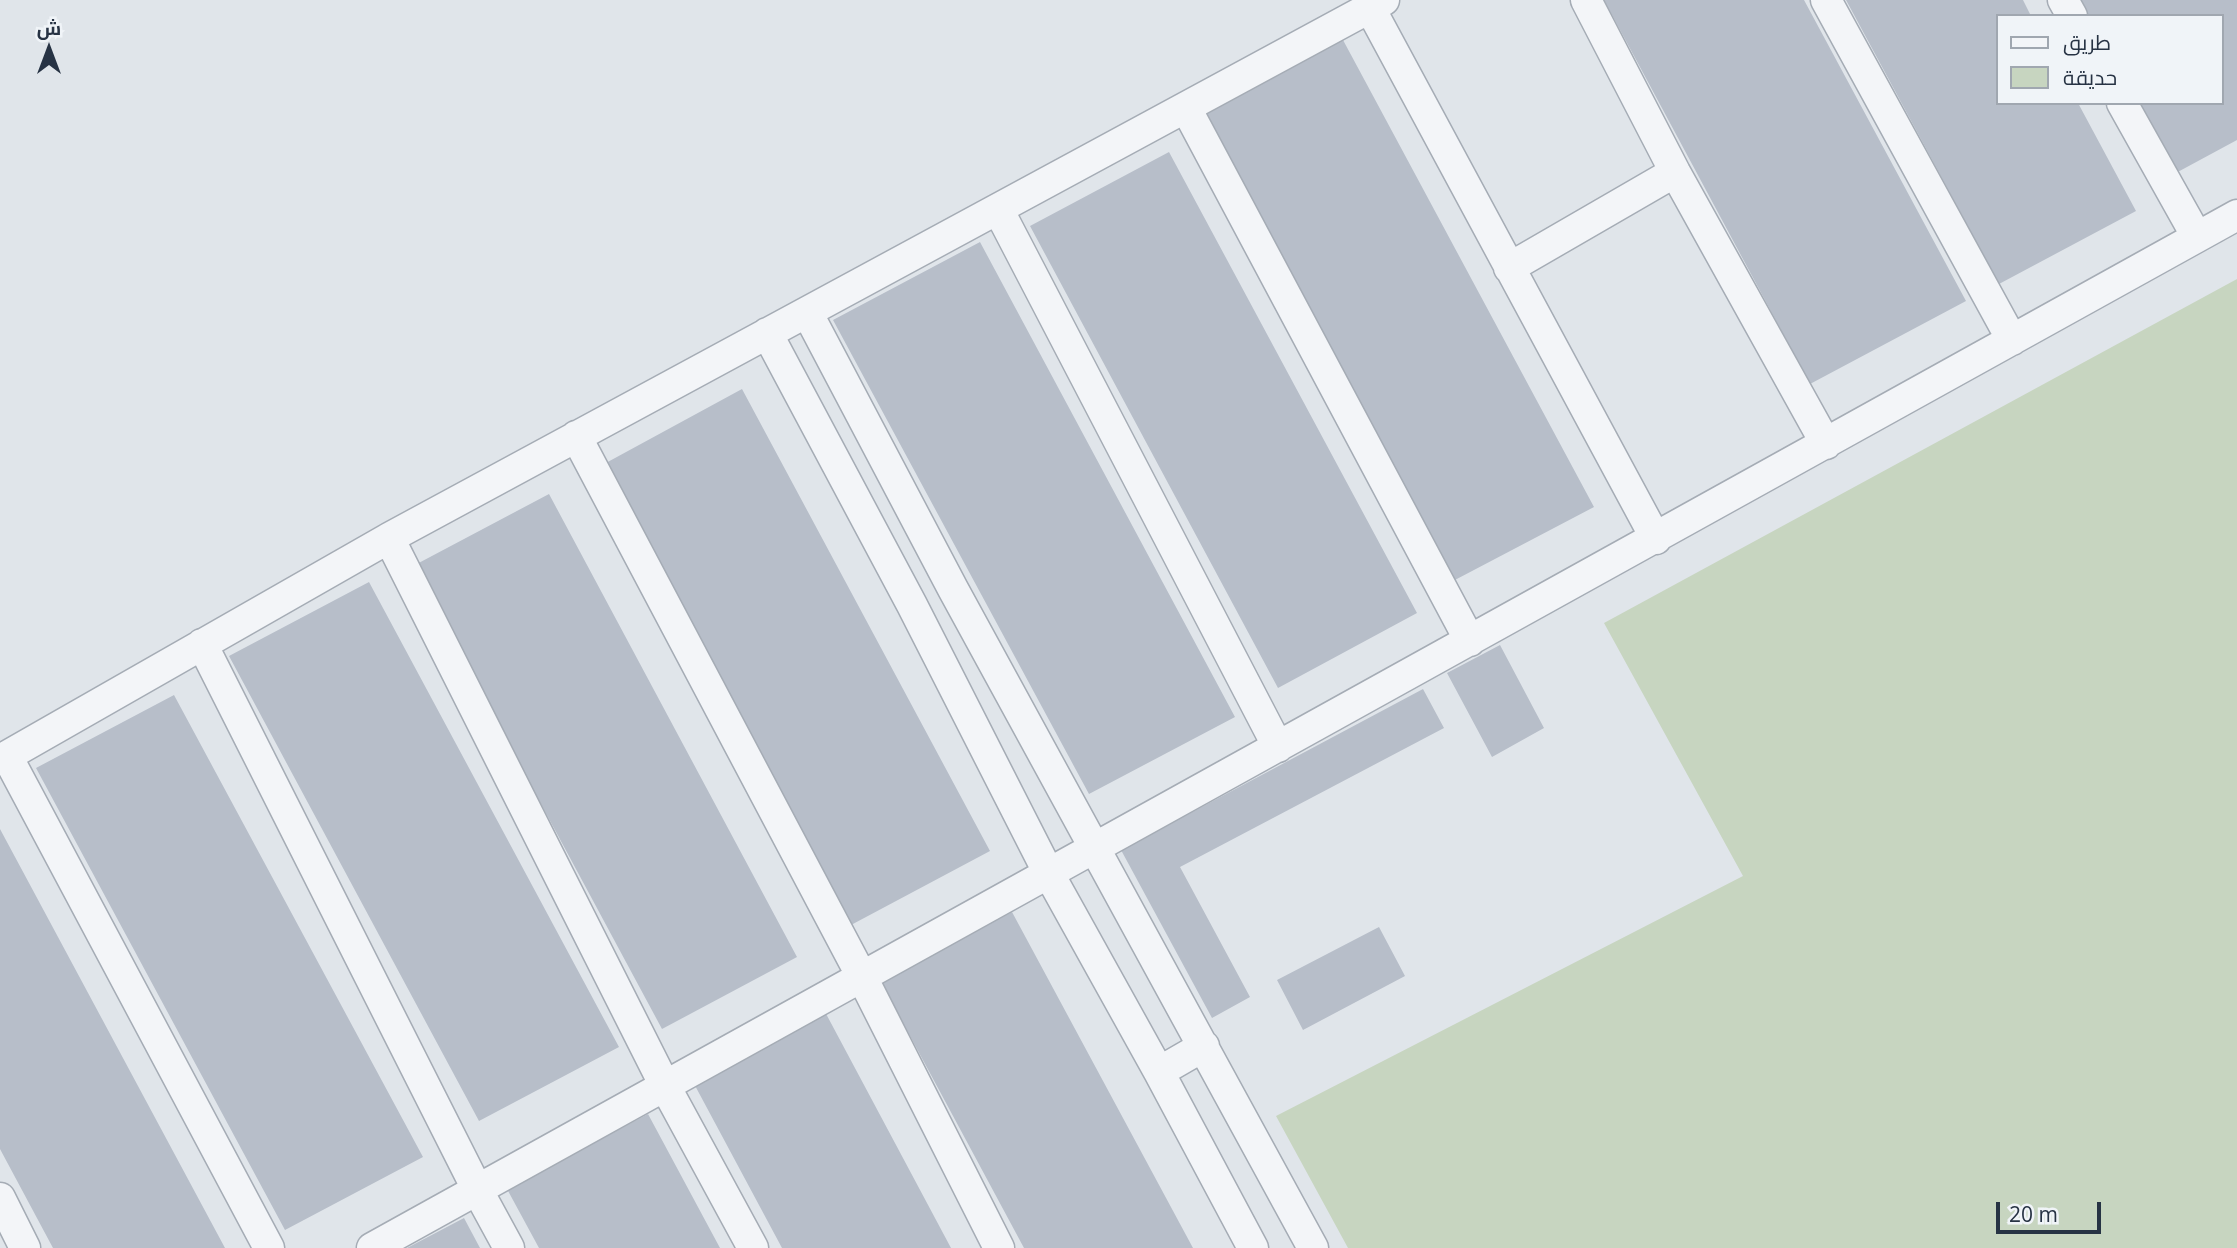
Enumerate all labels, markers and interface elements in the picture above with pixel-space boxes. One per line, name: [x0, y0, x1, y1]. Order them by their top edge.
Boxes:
north arrow: [14, 14, 84, 84]
legend: [1996, 14, 2223, 105]
text: ش: [37, 15, 61, 41]
text: طريق: [2063, 28, 2111, 56]
text: حديقة: [2063, 63, 2117, 91]
scale bar: [1999, 1188, 2104, 1232]
text: 20 m: [2009, 1200, 2058, 1228]

